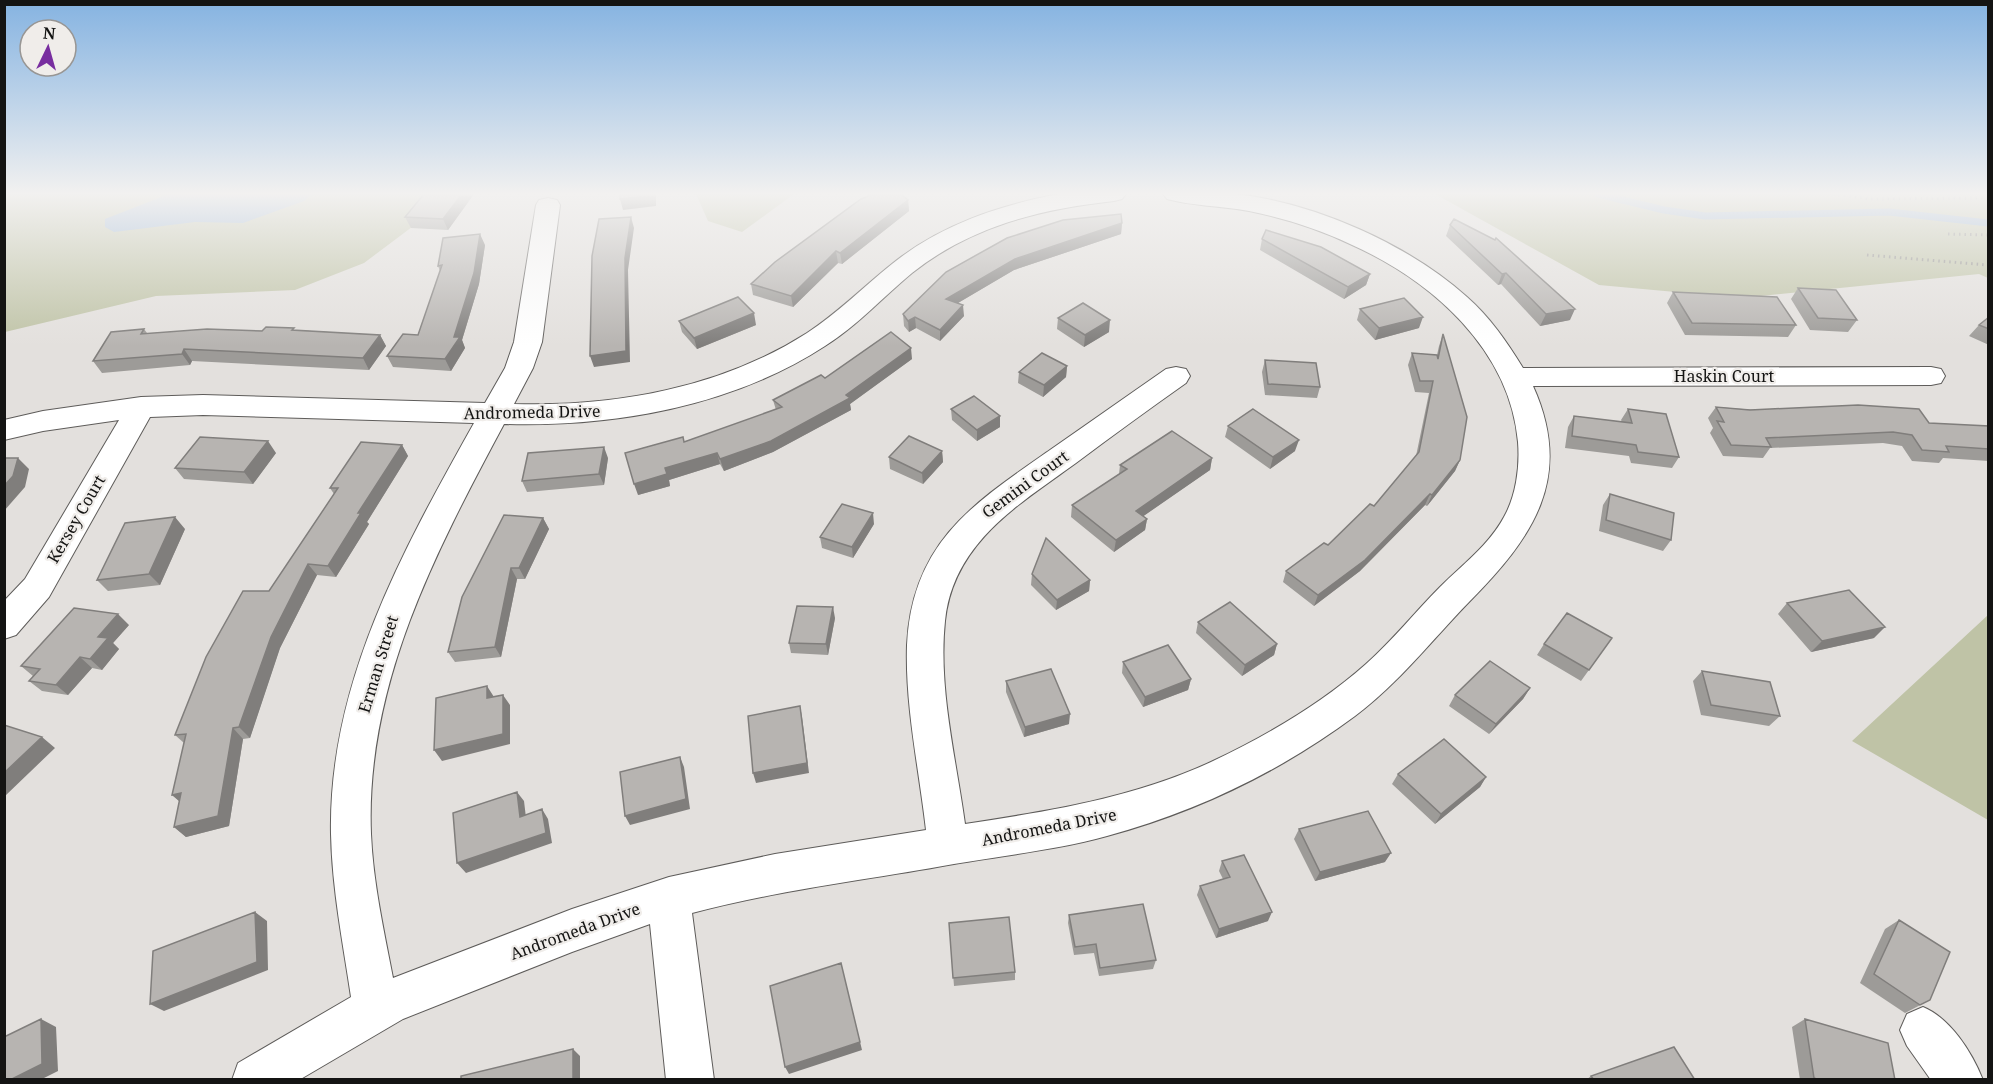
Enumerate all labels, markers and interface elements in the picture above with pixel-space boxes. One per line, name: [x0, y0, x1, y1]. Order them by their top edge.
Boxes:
north arrow: [18, 18, 78, 78]
text: N: [42, 22, 57, 45]
street label: Haskin Court: [1674, 365, 1774, 387]
street label: Andromeda Drive: [463, 400, 601, 424]
street label: Gemini Court: [977, 445, 1073, 523]
street label: Kersey Court: [42, 471, 110, 567]
street label: Erman Street: [353, 612, 403, 715]
street label: Andromeda Drive: [980, 803, 1118, 851]
street label: Andromeda Drive: [507, 897, 643, 965]

